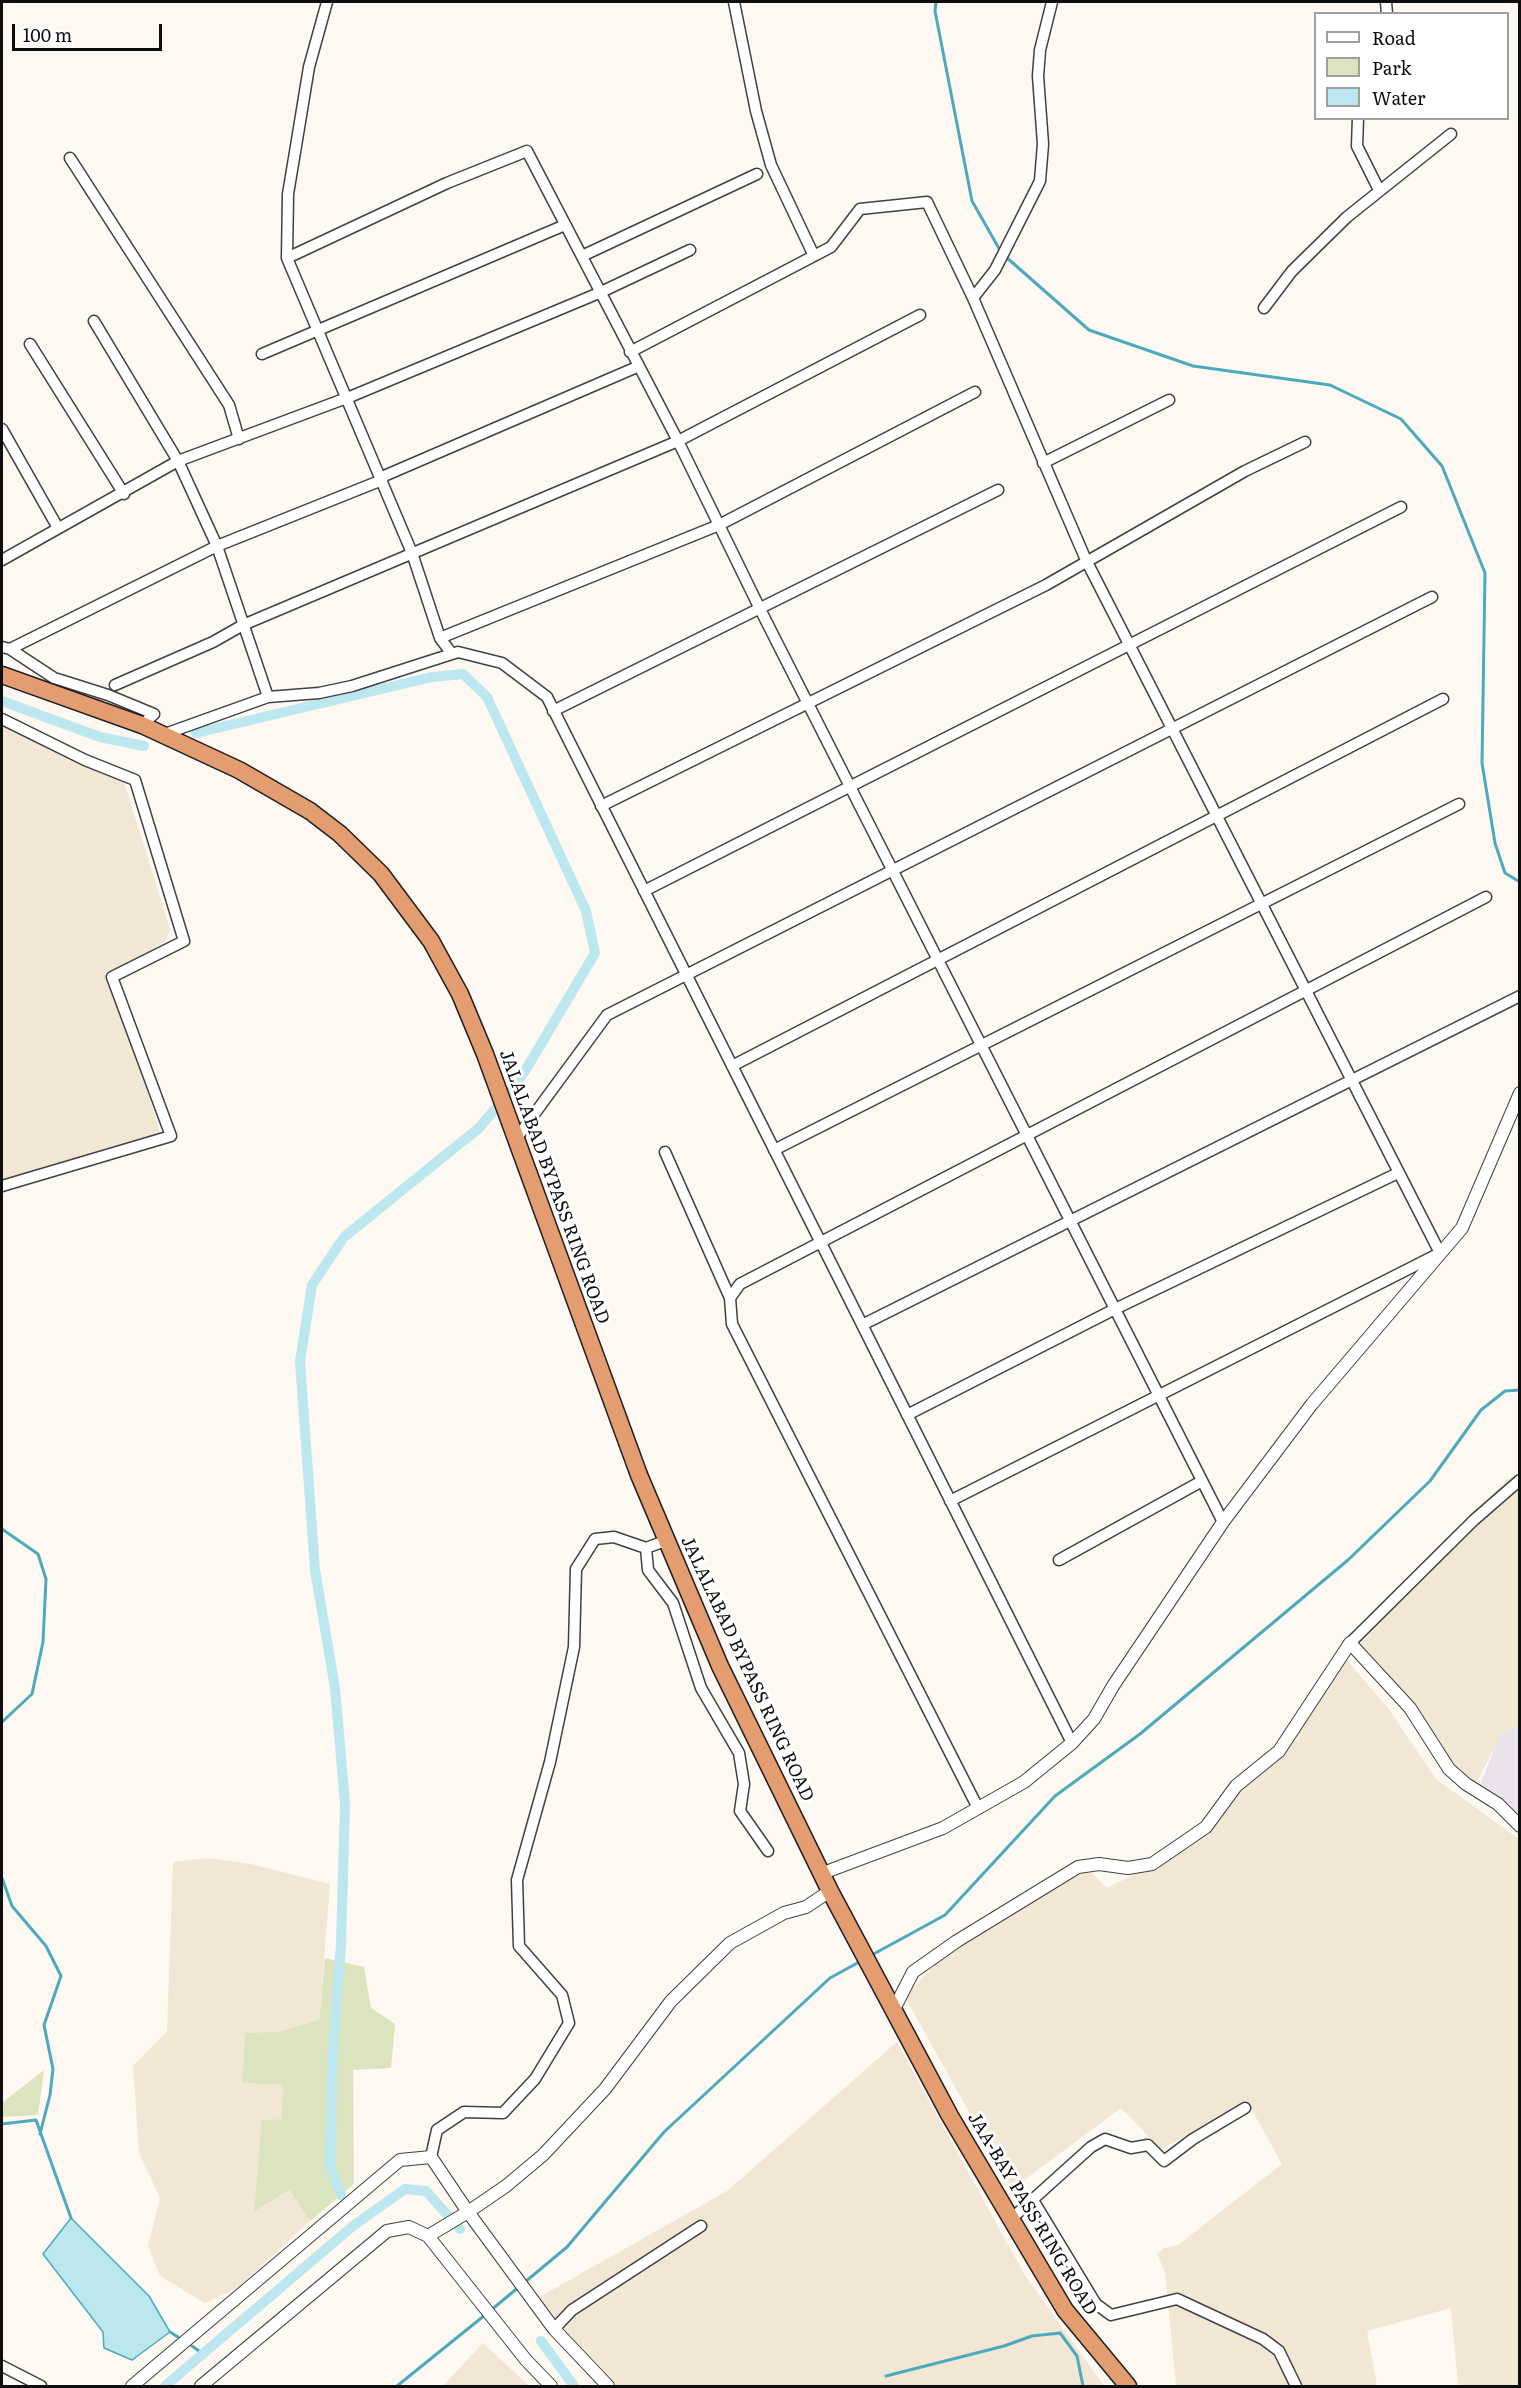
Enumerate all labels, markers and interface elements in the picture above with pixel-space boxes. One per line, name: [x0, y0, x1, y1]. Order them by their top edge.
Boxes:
scale bar: [15, 12, 165, 50]
legend: [1314, 12, 1509, 120]
text: 100 m: [23, 21, 72, 48]
text: Road: [1372, 24, 1416, 51]
text: Park: [1372, 54, 1411, 81]
text: Water: [1372, 84, 1425, 111]
street label: JALALABAD BYPASS RING ROAD: [494, 1047, 614, 1327]
street label: JALALABAD BYPASS RING ROAD: [676, 1533, 818, 1805]
street label: JAA-BAY PASS RING ROAD: [963, 2109, 1101, 2319]

